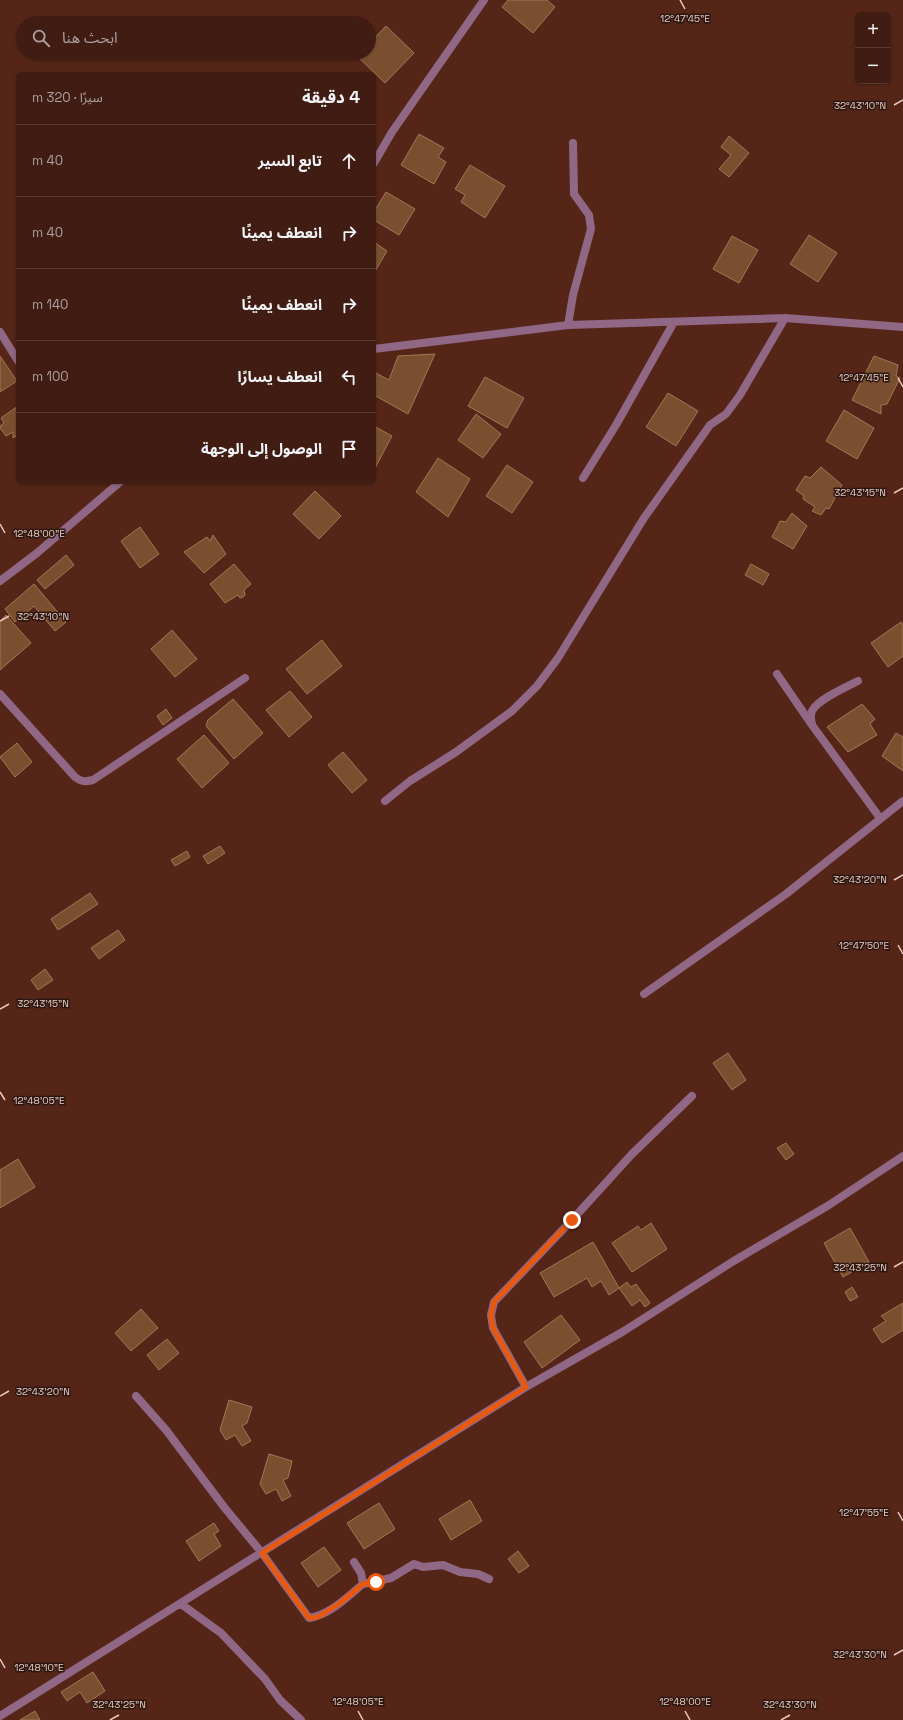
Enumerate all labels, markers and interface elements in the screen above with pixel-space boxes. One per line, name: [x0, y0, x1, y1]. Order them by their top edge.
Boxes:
text: 12°47'45"E: [660, 12, 710, 25]
map controls: [855, 12, 891, 84]
button: +: [855, 12, 891, 48]
search box: [16, 16, 376, 60]
icon: search: [30, 27, 52, 49]
text: ابحث هنا: [62, 28, 118, 47]
button: −: [855, 48, 891, 84]
text: 4 دقيقة: [302, 86, 360, 108]
text: سيرًا · 320 m: [32, 89, 103, 106]
text: 32°43'10"N: [834, 99, 886, 112]
icon: ahead: [338, 150, 360, 172]
text: تابع السير: [258, 151, 322, 170]
text: 40 m: [32, 152, 63, 169]
icon: right: [338, 222, 360, 244]
text: انعطف يمينًا: [241, 223, 322, 242]
text: 40 m: [32, 224, 63, 241]
icon: right: [338, 294, 360, 316]
text: انعطف يمينًا: [241, 295, 322, 314]
text: 140 m: [32, 296, 68, 313]
icon: left: [338, 366, 360, 388]
text: انعطف يسارًا: [238, 367, 322, 386]
text: 100 m: [32, 368, 69, 385]
text: 12°47'45"E: [839, 371, 889, 384]
icon: arrive: [338, 438, 360, 460]
text: الوصول إلى الوجهة: [201, 439, 322, 458]
text: 32°43'15"N: [834, 486, 886, 499]
text: 12°48'00"E: [13, 527, 65, 540]
text: 32°43'10"N: [17, 610, 69, 623]
text: 32°43'20"N: [833, 873, 887, 886]
text: 12°47'50"E: [839, 939, 890, 952]
text: 32°43'15"N: [17, 997, 69, 1010]
text: 12°48'05"E: [13, 1094, 65, 1107]
route end: [563, 1211, 581, 1229]
text: 32°43'25"N: [833, 1261, 887, 1274]
text: 32°43'20"N: [16, 1385, 70, 1398]
text: 12°47'55"E: [839, 1506, 889, 1519]
route start: [367, 1573, 385, 1591]
text: 32°43'30"N: [833, 1648, 887, 1661]
text: 12°48'10"E: [14, 1661, 64, 1674]
text: 12°48'05"E: [332, 1695, 384, 1708]
text: 12°48'00"E: [659, 1695, 711, 1708]
text: 32°43'25"N: [92, 1698, 146, 1711]
text: 32°43'30"N: [763, 1698, 817, 1711]

